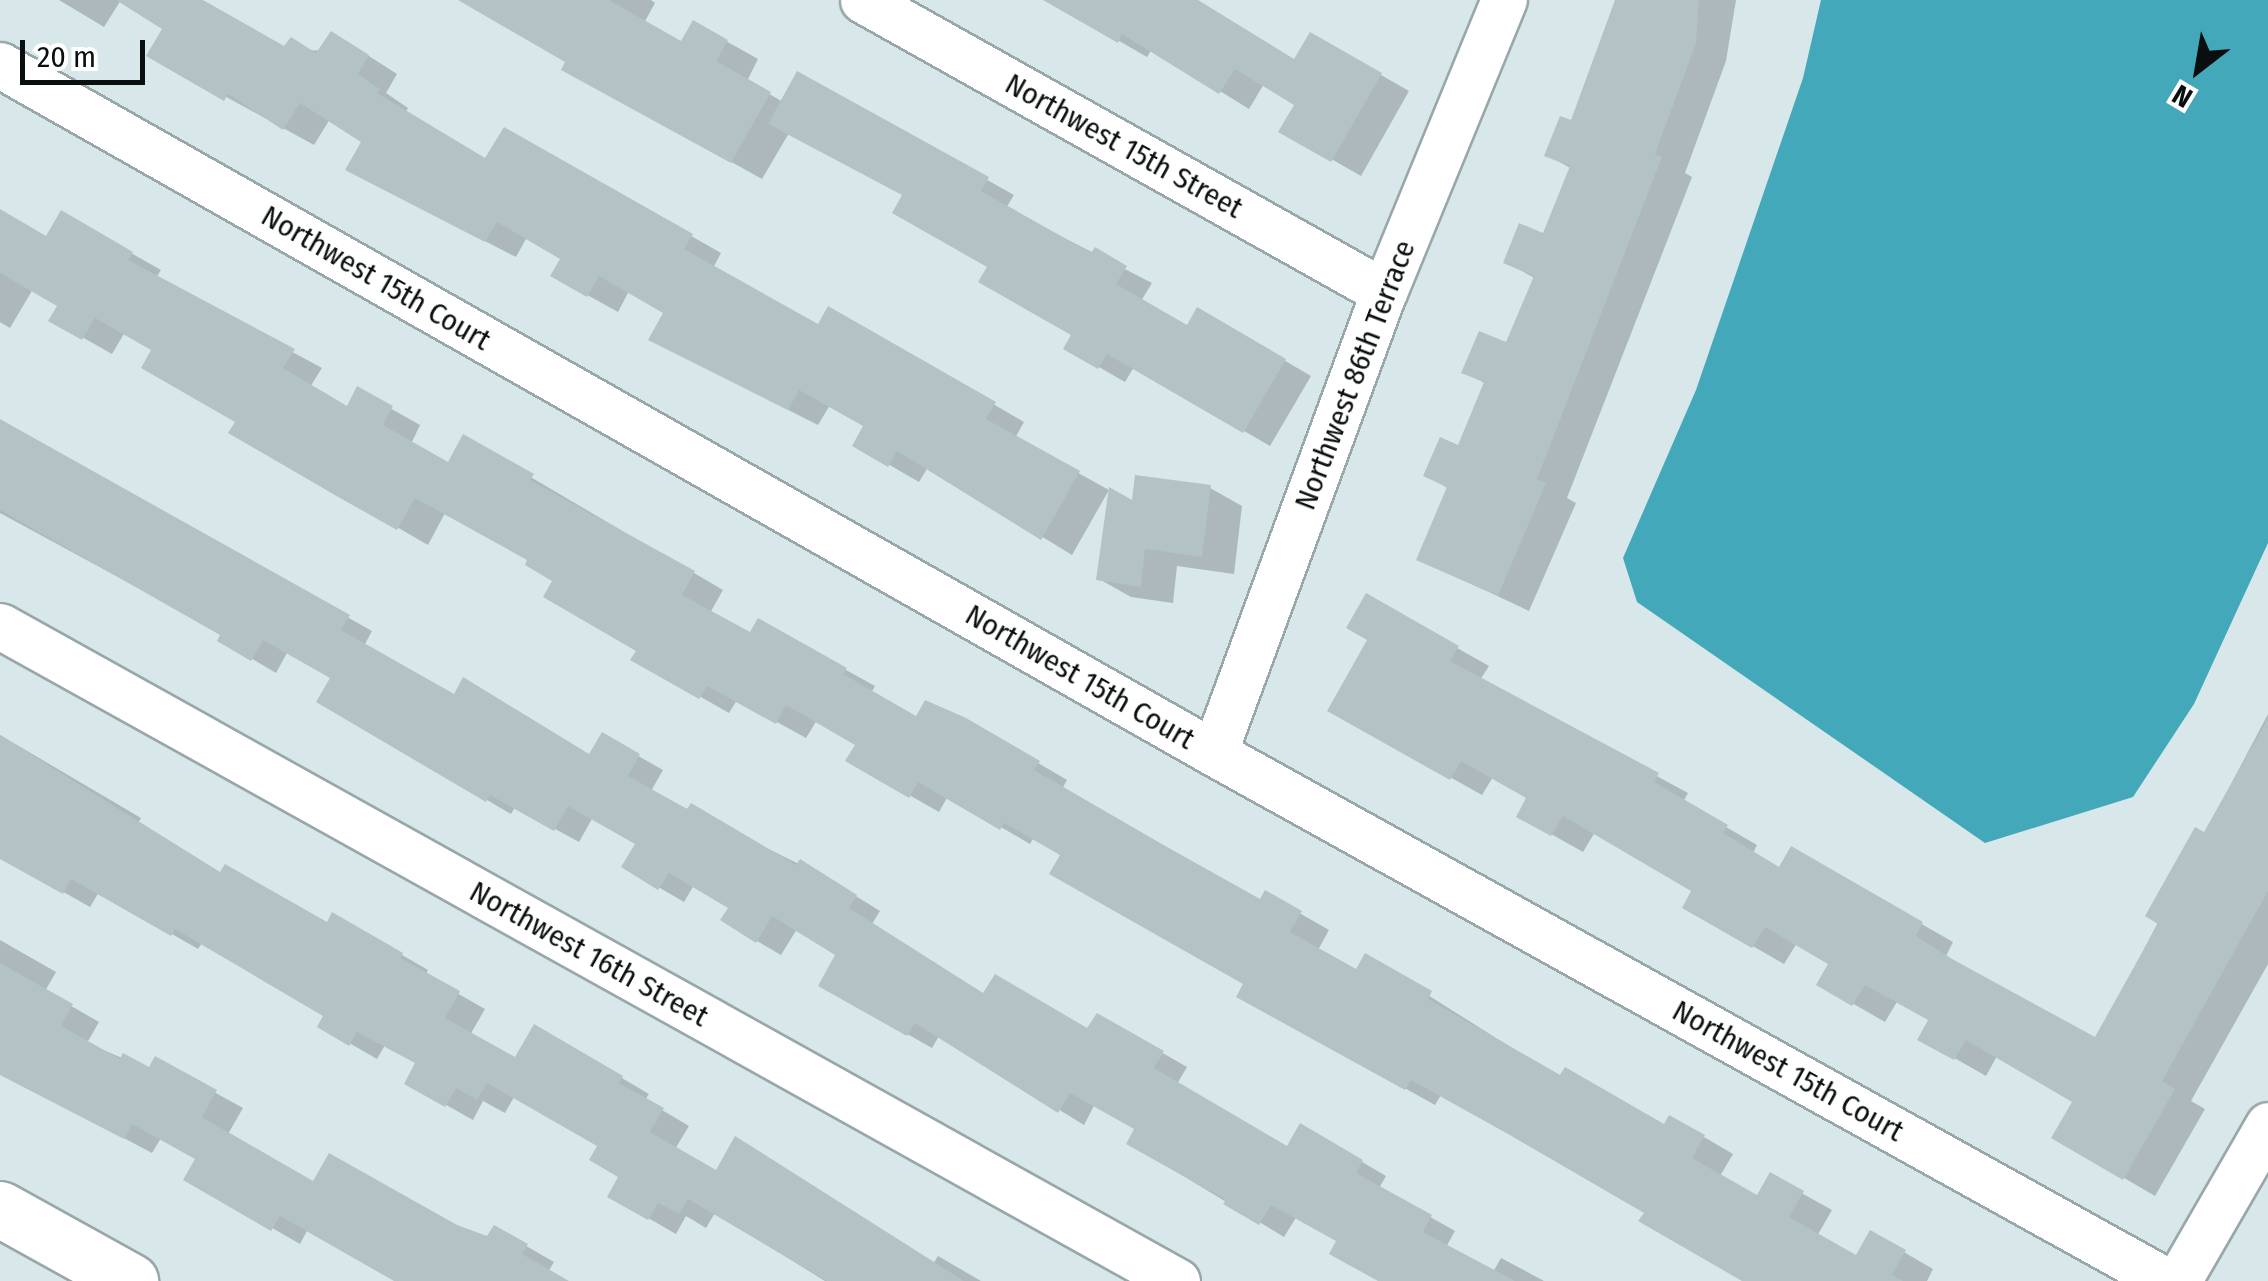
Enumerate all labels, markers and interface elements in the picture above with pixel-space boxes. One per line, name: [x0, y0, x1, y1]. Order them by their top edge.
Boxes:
scale bar: [25, 20, 150, 82]
north arrow: [2148, 20, 2248, 120]
text: 20 m: [37, 39, 96, 75]
street label: Northwest 15th Street: [999, 66, 1249, 226]
text: N: [2167, 78, 2198, 115]
street label: Northwest 15th Court: [255, 198, 497, 358]
street label: Northwest 86th Terrace: [1287, 235, 1423, 515]
street label: Northwest 15th Court: [959, 597, 1201, 757]
street label: Northwest 16th Street: [463, 873, 715, 1035]
street label: Northwest 15th Court: [1666, 993, 1910, 1149]

